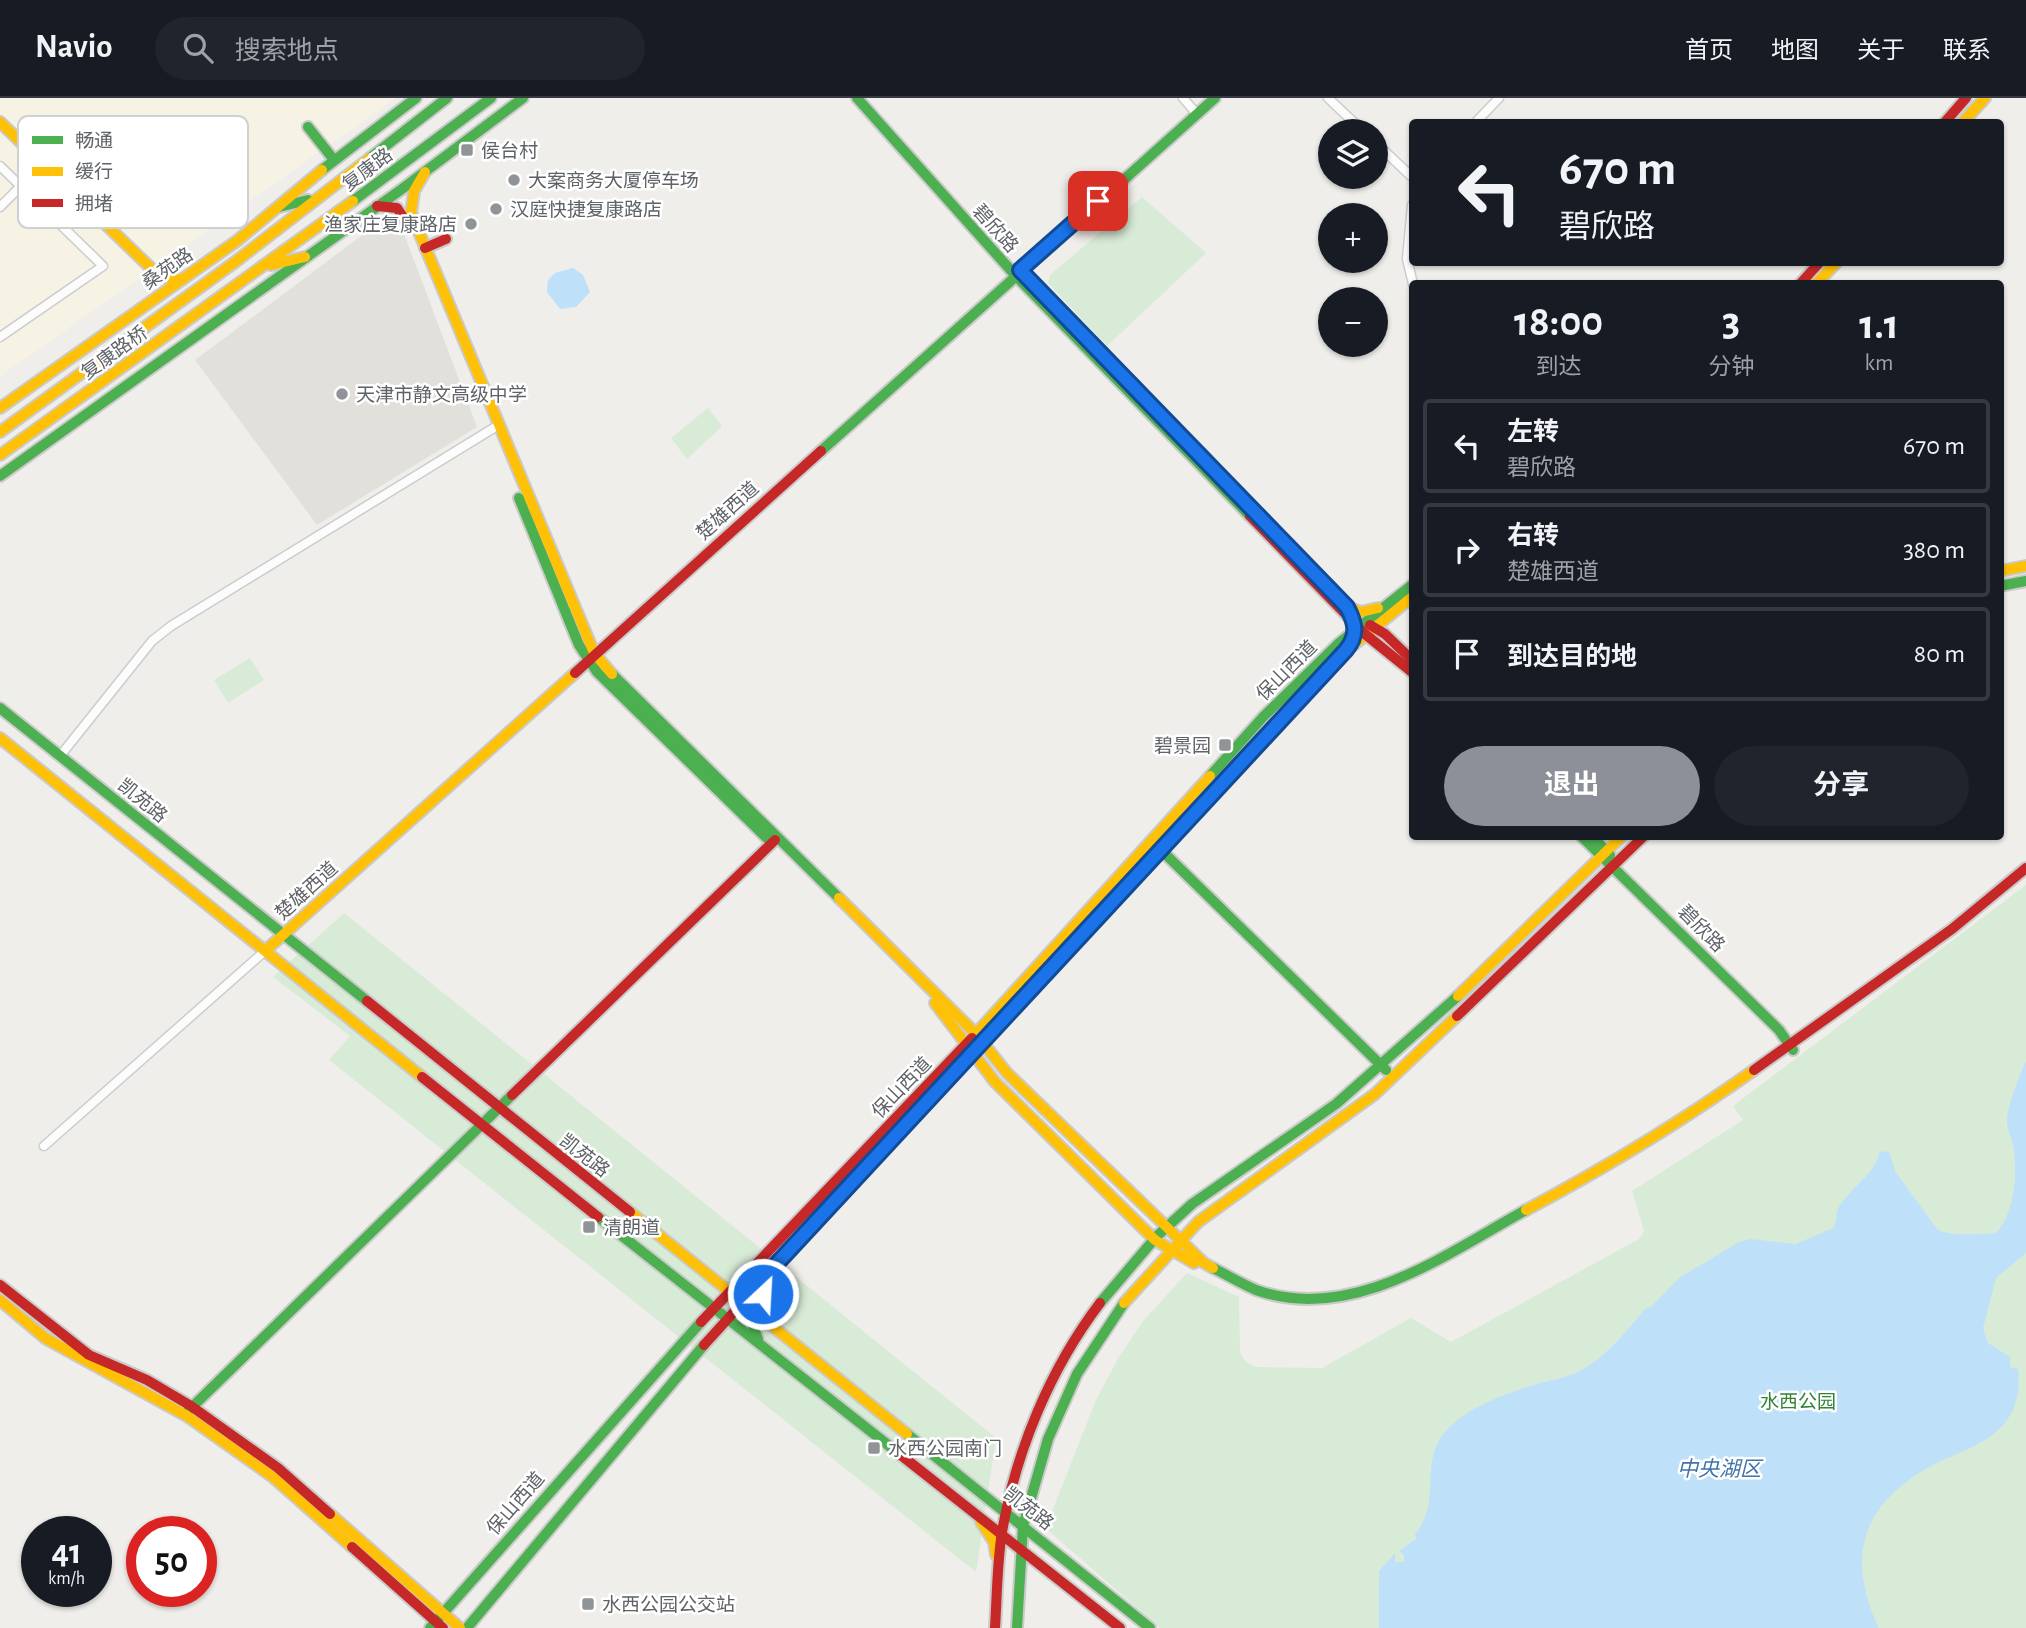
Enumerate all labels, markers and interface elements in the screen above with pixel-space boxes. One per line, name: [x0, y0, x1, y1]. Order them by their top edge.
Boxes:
search box: [155, 17, 645, 80]
icon: search: [179, 29, 217, 67]
text: Navio: [35, 31, 113, 64]
text: 搜索地点: [235, 38, 339, 64]
text: 首页: [1685, 39, 1733, 63]
text: 地图: [1771, 39, 1819, 63]
text: 关于: [1857, 39, 1905, 63]
text: 联系: [1943, 39, 1991, 63]
legend: [18, 116, 248, 228]
map controls: [1318, 119, 1388, 357]
button: layers: [1318, 119, 1388, 189]
text: 畅通: [75, 131, 113, 151]
place label: 侯台村: [481, 140, 538, 161]
marker: 侯台村: [459, 142, 475, 158]
street label: 复康路: [338, 144, 396, 195]
text: 670 m: [1559, 145, 1676, 194]
icon: left: [1444, 147, 1535, 238]
text: 缓行: [75, 161, 113, 182]
place label: 大案商务大厦停车场: [528, 170, 699, 191]
pin: [1068, 171, 1128, 231]
marker: 大案商务大厦停车场: [506, 172, 522, 188]
icon: arrive: [1079, 182, 1117, 220]
text: 拥堵: [75, 193, 113, 214]
place label: 汉庭快捷复康路店: [510, 199, 662, 220]
street label: 碧欣路: [969, 200, 1023, 257]
marker: 汉庭快捷复康路店: [488, 201, 504, 217]
button: +: [1318, 203, 1388, 273]
text: 碧欣路: [1559, 211, 1655, 243]
place label: 渔家庄复康路店: [324, 214, 457, 235]
marker: 渔家庄复康路店: [463, 216, 479, 232]
street label: 桑苑路: [138, 244, 197, 293]
button: −: [1318, 287, 1388, 357]
text: 18:00: [1514, 301, 1603, 343]
text: 3: [1722, 301, 1740, 343]
text: 1.1: [1859, 304, 1899, 346]
street label: 复康路桥: [77, 322, 151, 383]
text: km: [1865, 352, 1894, 375]
text: 到达: [1536, 356, 1582, 379]
text: 分钟: [1708, 356, 1754, 379]
place label: 天津市静文高级中学: [356, 384, 527, 405]
marker: 天津市静文高级中学: [334, 386, 350, 402]
text: 左转: [1507, 419, 1559, 445]
icon: left: [1448, 427, 1486, 465]
text: 670 m: [1903, 433, 1965, 459]
text: 碧欣路: [1507, 457, 1576, 480]
street label: 楚雄西道: [693, 478, 763, 544]
text: 右转: [1507, 523, 1559, 549]
icon: right: [1448, 531, 1486, 569]
text: 380 m: [1903, 537, 1965, 563]
text: 楚雄西道: [1507, 561, 1599, 584]
icon: arrive: [1448, 635, 1486, 673]
street label: 保山西道: [1253, 637, 1321, 705]
text: 80 m: [1914, 641, 1965, 667]
text: 到达目的地: [1507, 644, 1637, 670]
place label: 碧景园: [1154, 736, 1211, 756]
marker: 碧景园: [1217, 737, 1233, 753]
button: 退出: [1444, 746, 1700, 826]
button: 分享: [1714, 746, 1969, 826]
street label: 凯苑路: [114, 775, 171, 826]
street label: 楚雄西道: [272, 858, 342, 924]
street label: 碧欣路: [1674, 901, 1729, 956]
street label: 保山西道: [868, 1053, 935, 1122]
street label: 凯苑路: [556, 1130, 613, 1181]
place label: 清朗道: [603, 1217, 660, 1238]
marker: 清朗道: [581, 1219, 597, 1235]
position arrow: [726, 1257, 800, 1331]
park label: 水西公园: [1760, 1392, 1836, 1412]
place label: 水西公园南门: [888, 1439, 1002, 1459]
marker: 水西公园南门: [866, 1440, 882, 1456]
water label: 中央湖区: [1677, 1458, 1764, 1480]
street label: 保山西道: [483, 1468, 548, 1539]
street label: 凯苑路: [1000, 1483, 1057, 1534]
speed limit sign: 50: [126, 1516, 217, 1607]
text: 41: [51, 1535, 82, 1570]
text: km/h: [48, 1570, 85, 1588]
place label: 水西公园公交站: [602, 1594, 735, 1615]
marker: 水西公园公交站: [580, 1596, 596, 1612]

